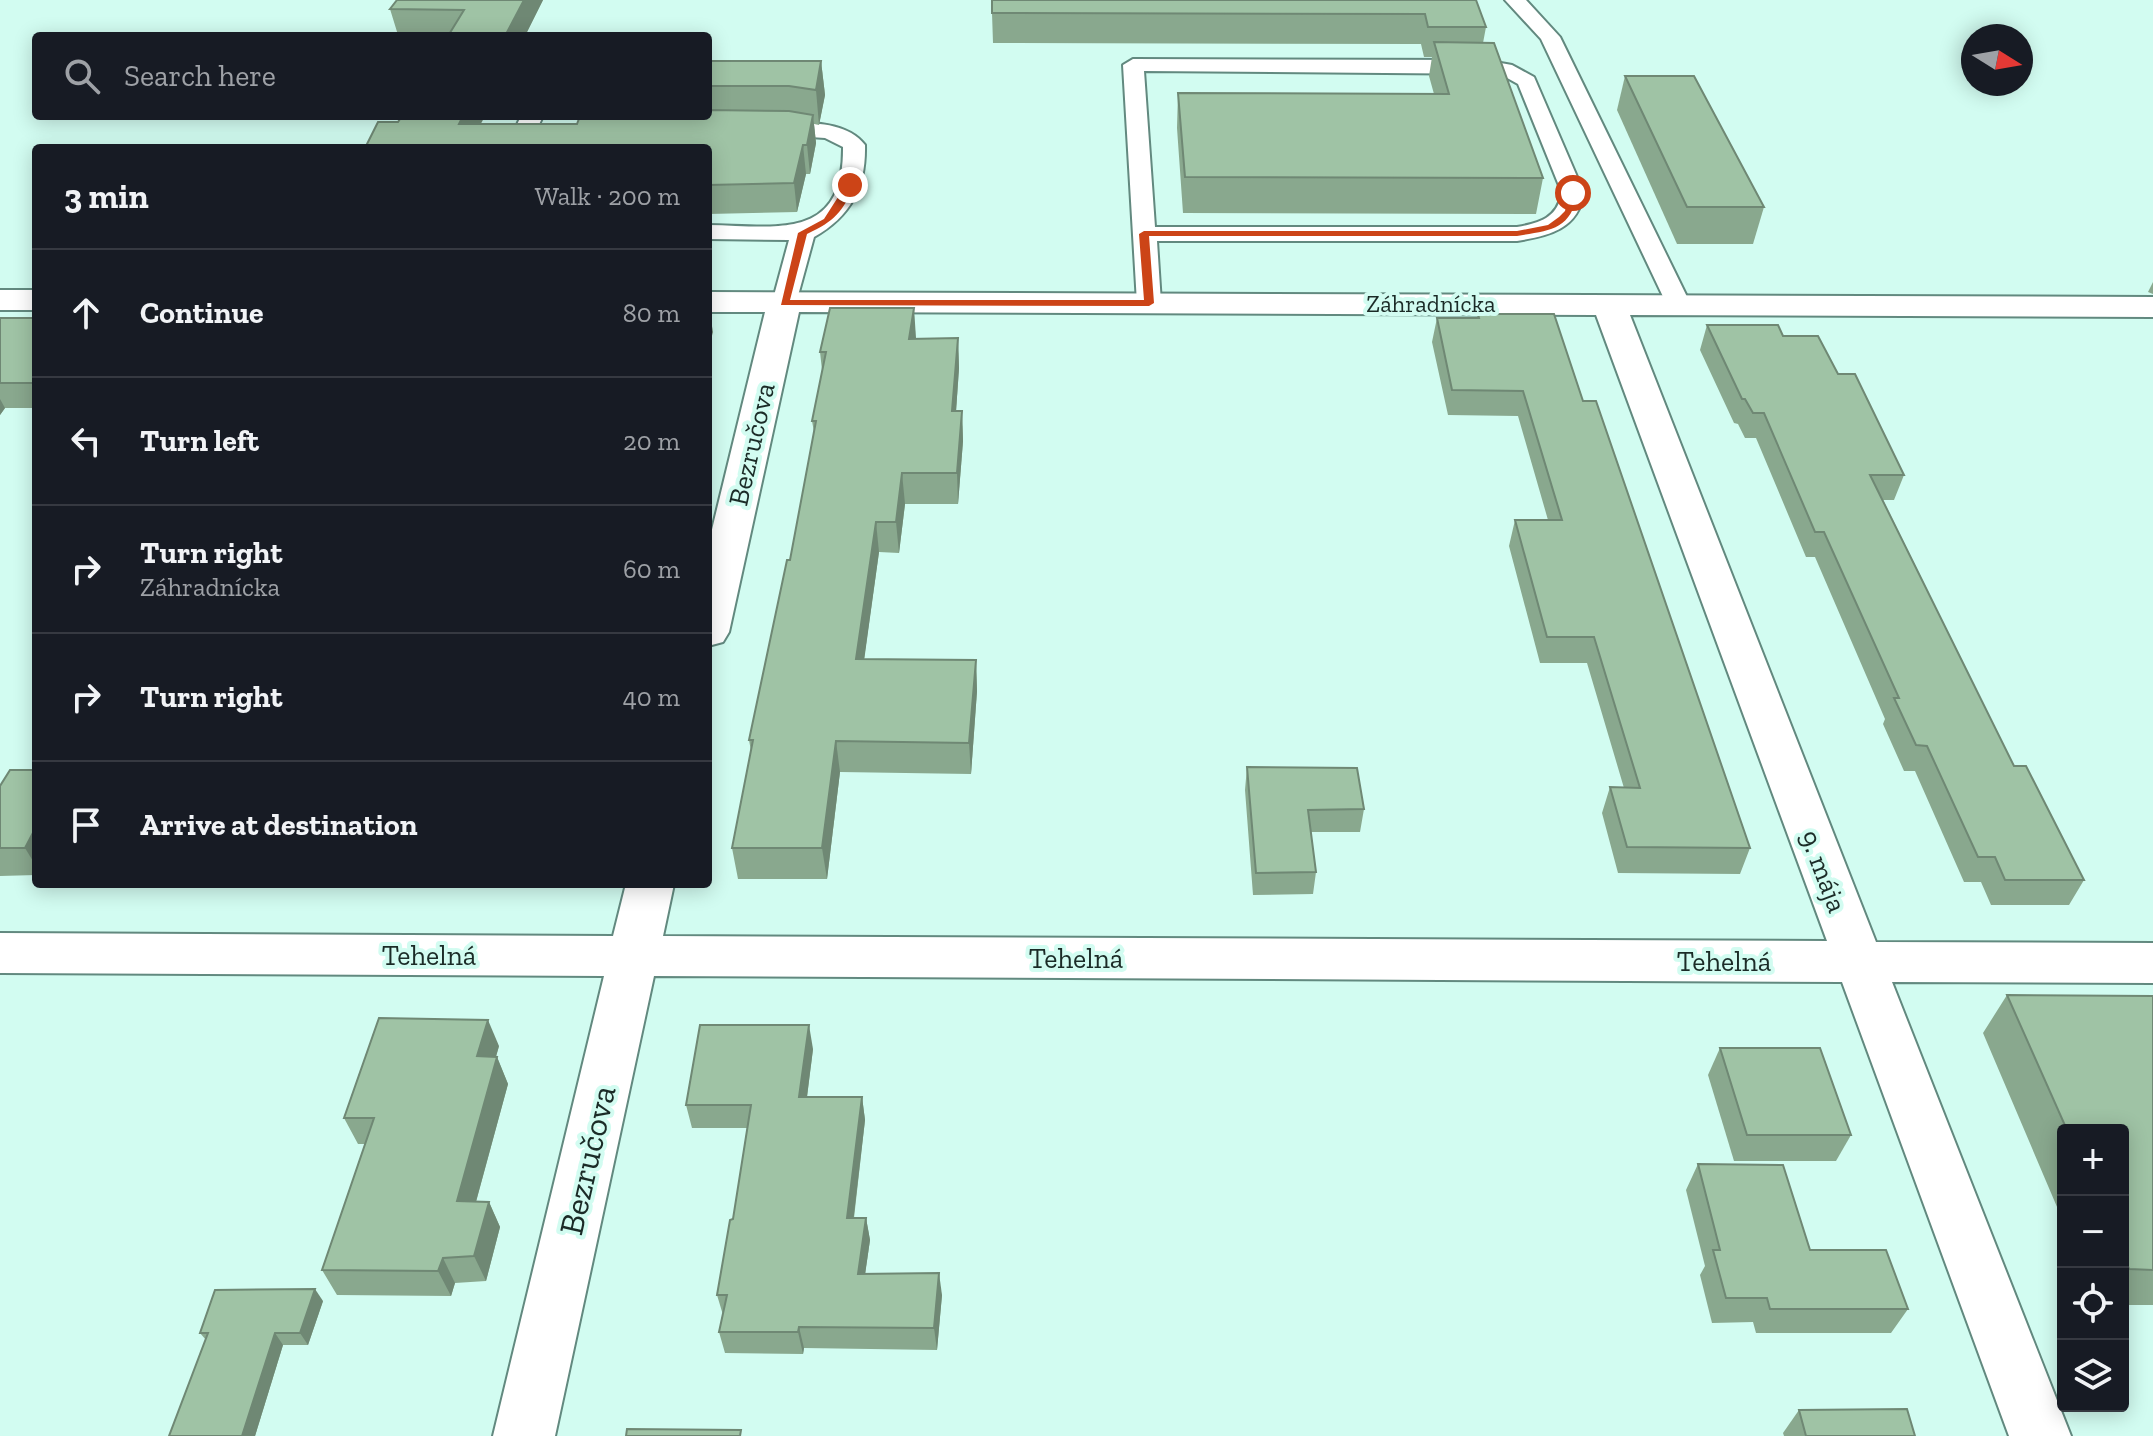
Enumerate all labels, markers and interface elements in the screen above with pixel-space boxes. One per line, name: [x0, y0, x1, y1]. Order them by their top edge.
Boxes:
north arrow: [1961, 24, 2033, 96]
search box: [32, 32, 712, 120]
icon: search: [60, 54, 104, 98]
text: Search here: [124, 58, 276, 94]
route end: [832, 167, 868, 203]
route start: [1555, 175, 1591, 211]
text: 3 min: [64, 176, 149, 217]
text: Walk · 200 m: [535, 180, 680, 212]
street label: Záhradnícka: [1366, 289, 1496, 318]
icon: ahead: [64, 291, 108, 335]
text: Continue: [140, 295, 264, 331]
text: 80 m: [623, 297, 680, 329]
street label: Bezručova: [721, 379, 782, 509]
icon: left: [64, 419, 108, 463]
text: Turn left: [140, 423, 259, 459]
text: 20 m: [623, 425, 680, 457]
text: Turn right: [140, 535, 282, 571]
icon: right: [64, 547, 108, 591]
text: 60 m: [623, 553, 680, 585]
text: Záhradnícka: [140, 571, 280, 603]
icon: right: [64, 675, 108, 719]
text: Turn right: [140, 679, 282, 715]
text: 40 m: [623, 681, 680, 713]
icon: arrive: [64, 803, 108, 847]
text: Arrive at destination: [140, 807, 417, 843]
street label: 9. mája: [1793, 825, 1854, 917]
street label: Tehelná: [382, 939, 477, 972]
street label: Tehelná: [1029, 942, 1124, 975]
street label: Tehelná: [1677, 945, 1772, 978]
street label: Bezručova: [550, 1081, 625, 1239]
map controls: [2057, 1124, 2129, 1412]
button: +: [2057, 1124, 2129, 1196]
button: −: [2057, 1196, 2129, 1268]
button: locate: [2057, 1268, 2129, 1340]
button: layers: [2057, 1340, 2129, 1412]

